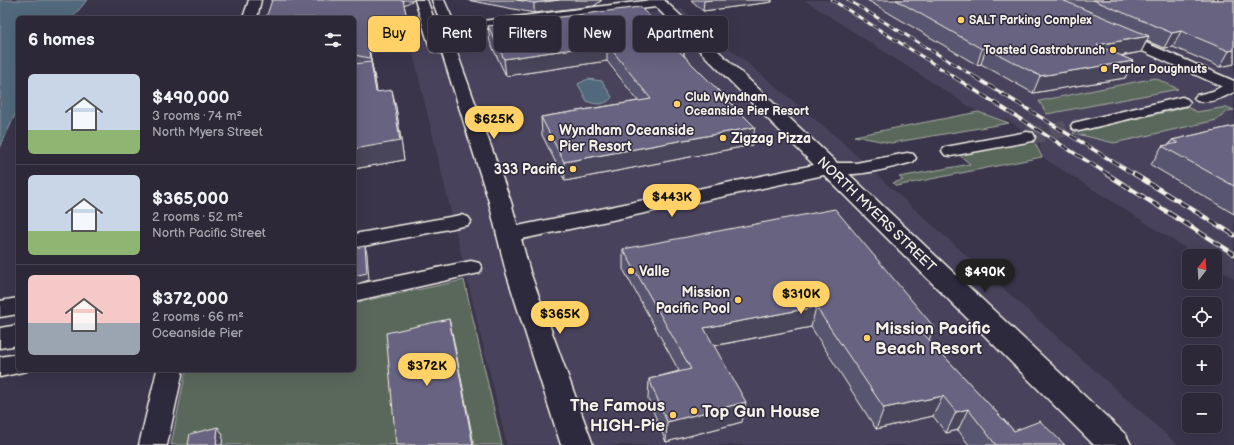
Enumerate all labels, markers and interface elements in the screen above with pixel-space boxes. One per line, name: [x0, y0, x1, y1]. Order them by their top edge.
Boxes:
place label: SALT Parking Complex: [969, 13, 1092, 28]
marker: SALT Parking Complex: [956, 15, 966, 25]
chip: Buy: [368, 16, 420, 52]
chip: Rent: [428, 16, 486, 52]
chip: Filters: [494, 16, 561, 52]
chip: New: [569, 16, 625, 52]
chip: Apartment: [633, 16, 728, 52]
icon: filters: [322, 29, 344, 51]
text: 6 homes: [28, 30, 95, 50]
place label: Toasted Gastrobrunch: [984, 43, 1105, 58]
marker: Toasted Gastrobrunch: [1108, 45, 1118, 55]
place label: Parlor Doughnuts: [1112, 62, 1207, 77]
marker: Parlor Doughnuts: [1099, 64, 1109, 74]
text: $490,000: [152, 88, 229, 108]
icon: home: [60, 90, 108, 138]
place label: Club Wyndham Oceanside Pier Resort: [685, 90, 809, 119]
marker: Club Wyndham Oceanside Pier Resort: [672, 99, 682, 109]
pin: $625K: [466, 106, 522, 140]
text: 3 rooms · 74 m²: [152, 108, 242, 124]
text: $625K: [474, 111, 514, 127]
place label: Wyndham Oceanside Pier Resort: [559, 122, 694, 155]
text: North Myers Street: [152, 124, 263, 140]
place label: Zigzag Pizza: [731, 130, 811, 147]
marker: Wyndham Oceanside Pier Resort: [546, 133, 556, 143]
marker: Zigzag Pizza: [718, 133, 728, 143]
street label: NORTH MYERS STREET: [814, 153, 940, 276]
place label: 333 Pacific: [494, 161, 565, 178]
marker: 333 Pacific: [568, 164, 578, 174]
pin: $443K: [644, 184, 700, 218]
text: $365,000: [152, 189, 229, 209]
text: $443K: [652, 189, 692, 205]
icon: home: [60, 191, 108, 239]
text: 2 rooms · 52 m²: [152, 209, 243, 225]
text: North Pacific Street: [152, 225, 266, 241]
north arrow: [1182, 249, 1222, 289]
map controls: [1182, 249, 1222, 433]
pin: $490K: [957, 259, 1013, 293]
place label: Valle: [639, 263, 670, 280]
text: $490K: [965, 264, 1005, 280]
marker: Valle: [626, 266, 636, 276]
pin: $310K: [773, 281, 829, 315]
place label: Mission Pacific Pool: [656, 284, 730, 317]
text: $310K: [782, 286, 820, 302]
text: $372,000: [152, 289, 228, 309]
icon: home: [60, 291, 108, 339]
marker: Mission Pacific Pool: [733, 295, 743, 305]
button: locate: [1182, 297, 1222, 337]
pin: $365K: [532, 301, 588, 335]
text: $365K: [540, 306, 580, 322]
text: 2 rooms · 66 m²: [152, 309, 244, 325]
place label: Mission Pacific Beach Resort: [875, 319, 991, 359]
text: Oceanside Pier: [152, 325, 243, 341]
marker: Mission Pacific Beach Resort: [862, 333, 872, 343]
button: +: [1182, 345, 1222, 385]
pin: $372K: [399, 353, 455, 387]
text: $372K: [407, 358, 447, 374]
button: −: [1182, 393, 1222, 433]
place label: The Famous HIGH-Pie: [570, 396, 665, 436]
place label: Top Gun House: [702, 402, 820, 422]
marker: Top Gun House: [689, 406, 699, 416]
marker: The Famous HIGH-Pie: [668, 410, 678, 420]

